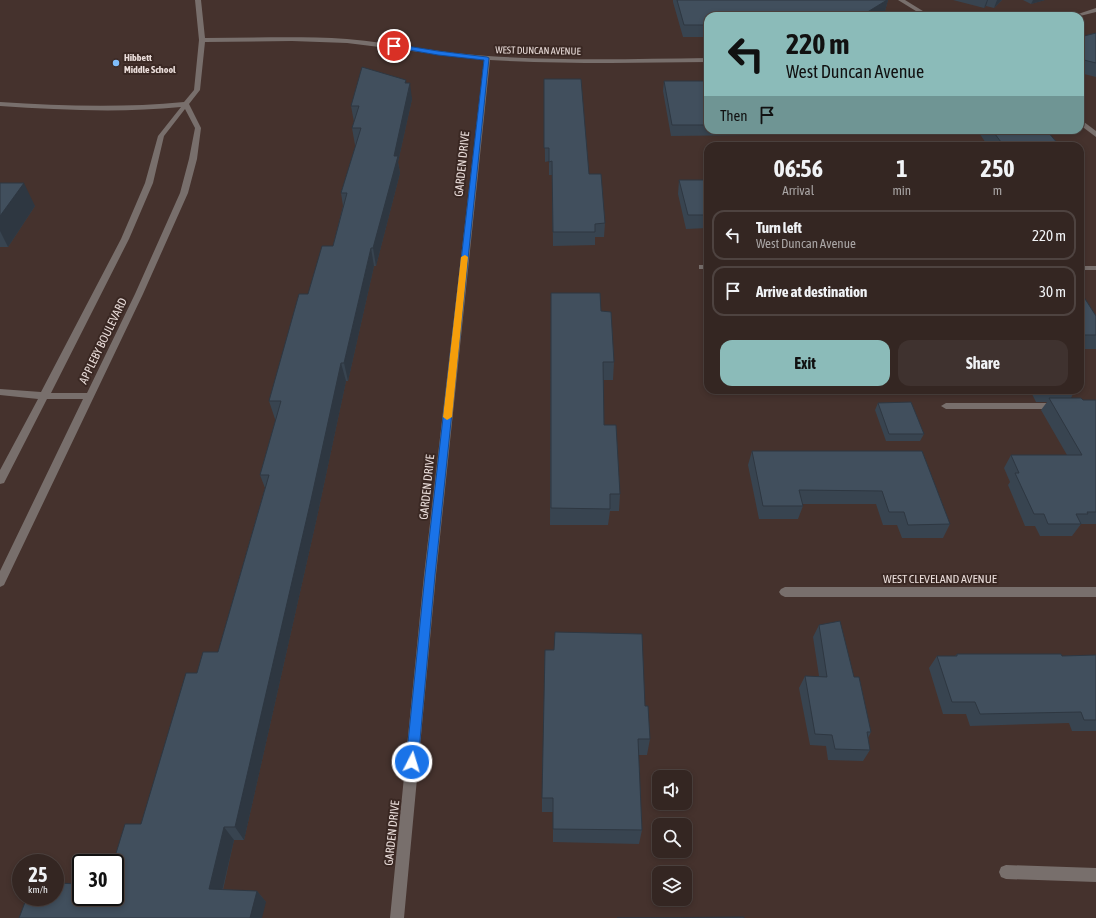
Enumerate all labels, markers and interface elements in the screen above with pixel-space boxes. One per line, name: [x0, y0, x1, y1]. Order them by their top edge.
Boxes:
icon: left: [720, 28, 772, 80]
text: 220 m: [786, 28, 849, 60]
pin: [377, 29, 411, 63]
icon: arrive: [383, 35, 405, 57]
street label: WEST DUNCAN AVENUE: [495, 44, 582, 57]
place label: Hibbett Middle School: [124, 52, 176, 75]
marker: Hibbett Middle School: [111, 58, 121, 68]
text: West Duncan Avenue: [786, 61, 924, 82]
icon: arrive: [756, 104, 778, 126]
text: Then: [720, 107, 748, 124]
street label: GARDEN DRIVE: [452, 131, 472, 197]
text: 06:56: [774, 155, 823, 182]
text: 1: [896, 155, 907, 182]
text: 250: [981, 155, 1014, 182]
text: Arrival: [782, 183, 814, 198]
text: min: [892, 183, 911, 198]
text: m: [993, 183, 1002, 198]
text: Turn left: [756, 219, 802, 236]
icon: left: [722, 224, 744, 246]
text: 220 m: [1032, 227, 1066, 244]
text: West Duncan Avenue: [756, 236, 856, 251]
icon: arrive: [722, 280, 744, 302]
text: Arrive at destination: [756, 283, 867, 300]
text: 30 m: [1039, 283, 1066, 300]
street label: APPLEBY BOULEVARD: [76, 296, 130, 386]
button: Exit: [720, 340, 890, 386]
button: Share: [898, 340, 1068, 386]
street label: GARDEN DRIVE: [417, 454, 437, 520]
street label: WEST CLEVELAND AVENUE: [883, 572, 997, 586]
position arrow: [391, 741, 433, 783]
map controls: [652, 770, 692, 906]
button: sound: [652, 770, 692, 810]
street label: GARDEN DRIVE: [382, 800, 402, 866]
button: search: [652, 818, 692, 858]
speed limit sign: 30: [72, 854, 124, 906]
text: 25: [29, 863, 47, 886]
button: layers: [652, 866, 692, 906]
text: km/h: [28, 884, 48, 895]

